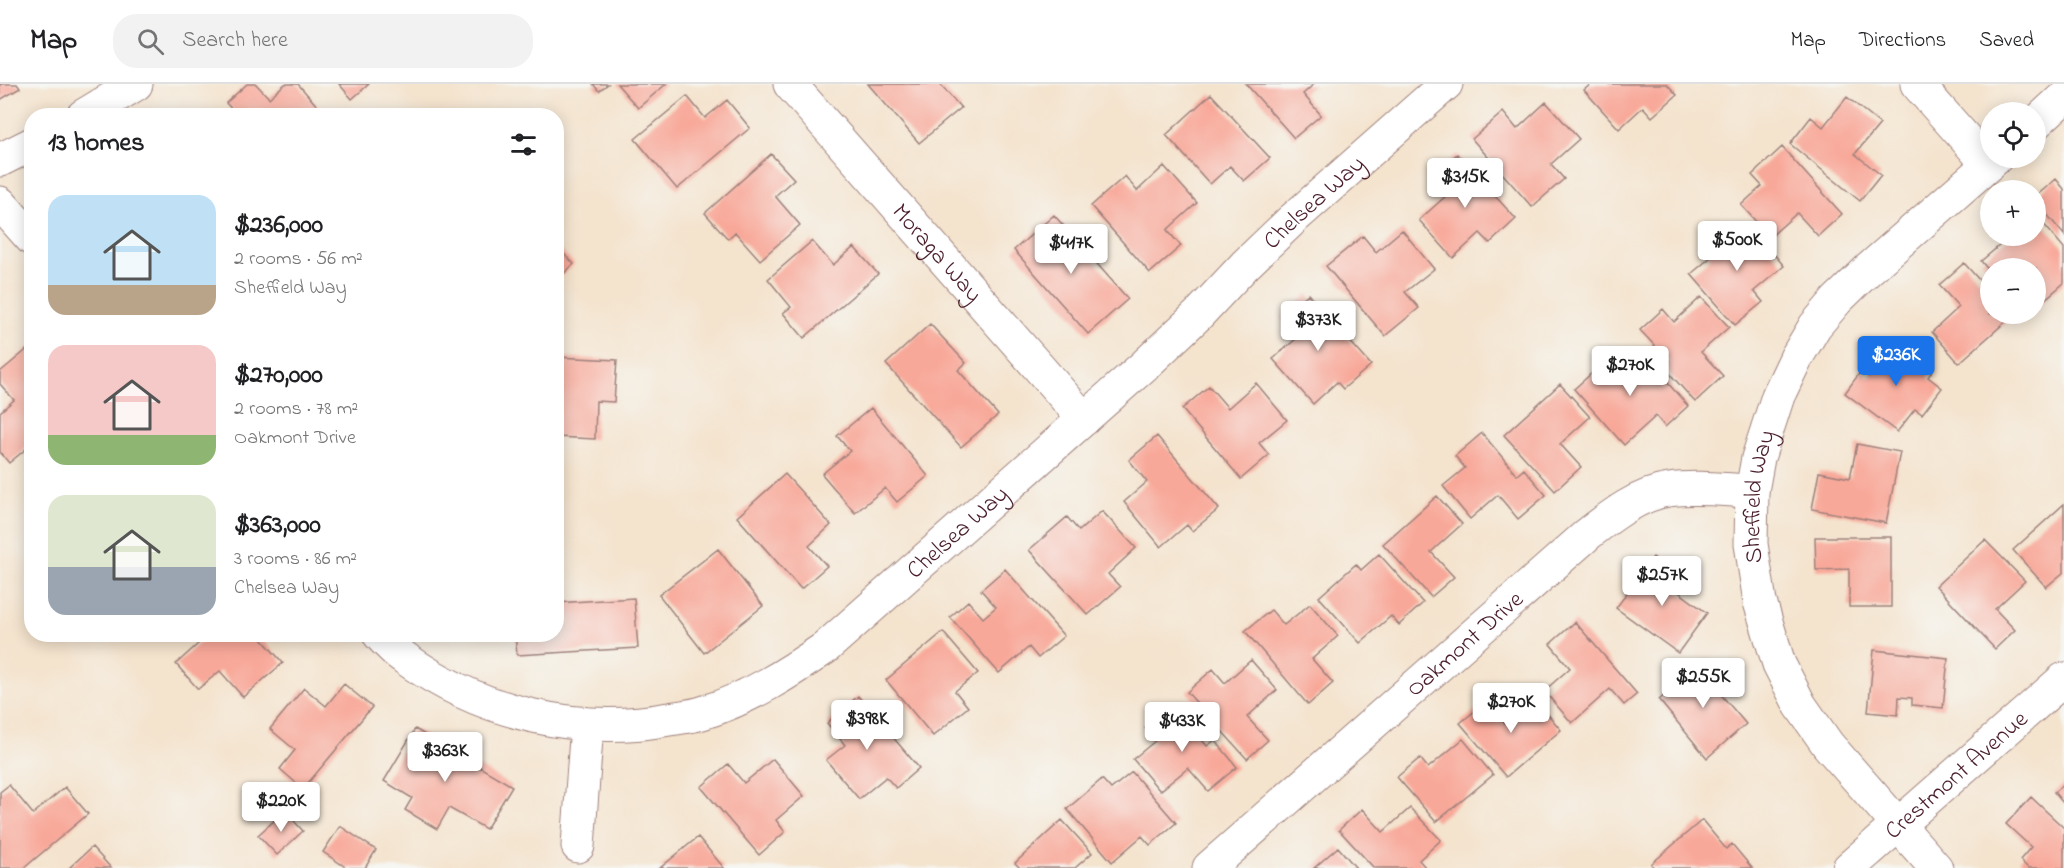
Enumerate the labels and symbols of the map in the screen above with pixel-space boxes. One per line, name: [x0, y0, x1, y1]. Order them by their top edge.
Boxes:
street label: Chelsea Way: [1256, 148, 1374, 259]
pin: $315K: [1423, 158, 1507, 209]
street label: Moraga Way: [882, 197, 989, 312]
pin: $500K: [1695, 221, 1779, 272]
pin: $417K: [1029, 224, 1113, 275]
pin: $373K: [1276, 301, 1360, 352]
pin: $236K: [1854, 336, 1938, 387]
pin: $270K: [1588, 346, 1672, 397]
street label: Sheffield Way: [1736, 426, 1787, 566]
street label: Chelsea Way: [900, 478, 1018, 588]
pin: $257K: [1620, 556, 1704, 607]
street label: Oakmont Drive: [1399, 583, 1532, 707]
pin: $255K: [1661, 658, 1745, 709]
pin: $270K: [1469, 683, 1553, 734]
pin: $398K: [825, 700, 909, 751]
pin: $433K: [1140, 702, 1224, 753]
street label: Crestmont Avenue: [1878, 703, 2037, 849]
pin: $363K: [403, 732, 487, 783]
pin: $220K: [239, 782, 323, 833]

